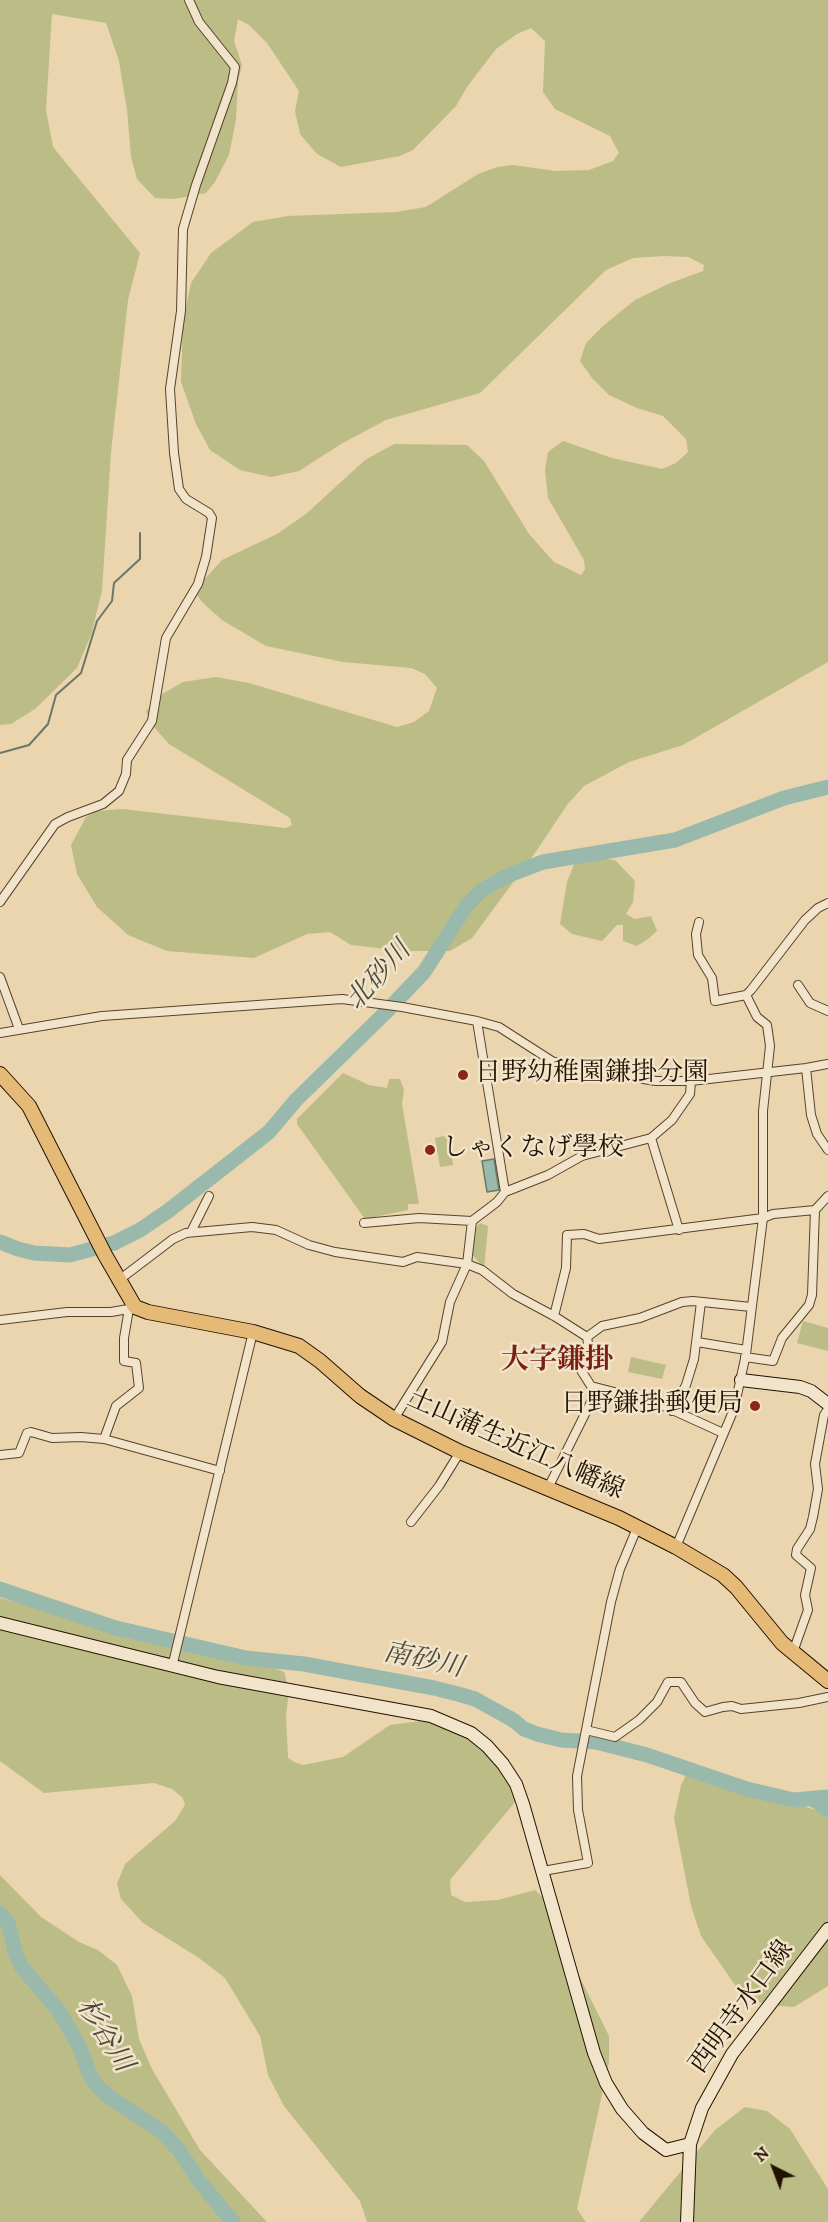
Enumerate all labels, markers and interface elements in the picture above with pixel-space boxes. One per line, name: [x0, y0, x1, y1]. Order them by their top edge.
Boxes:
water label: 北砂川: [341, 936, 419, 1018]
place label: 日野幼稚園鎌掛分園: [475, 1059, 709, 1091]
marker: 日野幼稚園鎌掛分園: [456, 1068, 470, 1082]
place label: しゃくなげ學校: [442, 1134, 624, 1166]
marker: しゃくなげ學校: [423, 1143, 437, 1157]
district label: 大字鎌掛: [501, 1345, 613, 1379]
street label: 土山蒲生近江八幡線: [402, 1384, 628, 1508]
place label: 日野鎌掛郵便局: [561, 1390, 743, 1422]
marker: 日野鎌掛郵便局: [748, 1399, 762, 1413]
water label: 南砂川: [380, 1638, 466, 1686]
street label: 西明寺水口線: [685, 1936, 801, 2080]
water label: 杉谷川: [68, 1993, 138, 2079]
north arrow: [744, 2138, 804, 2198]
text: N: [750, 2143, 774, 2166]

